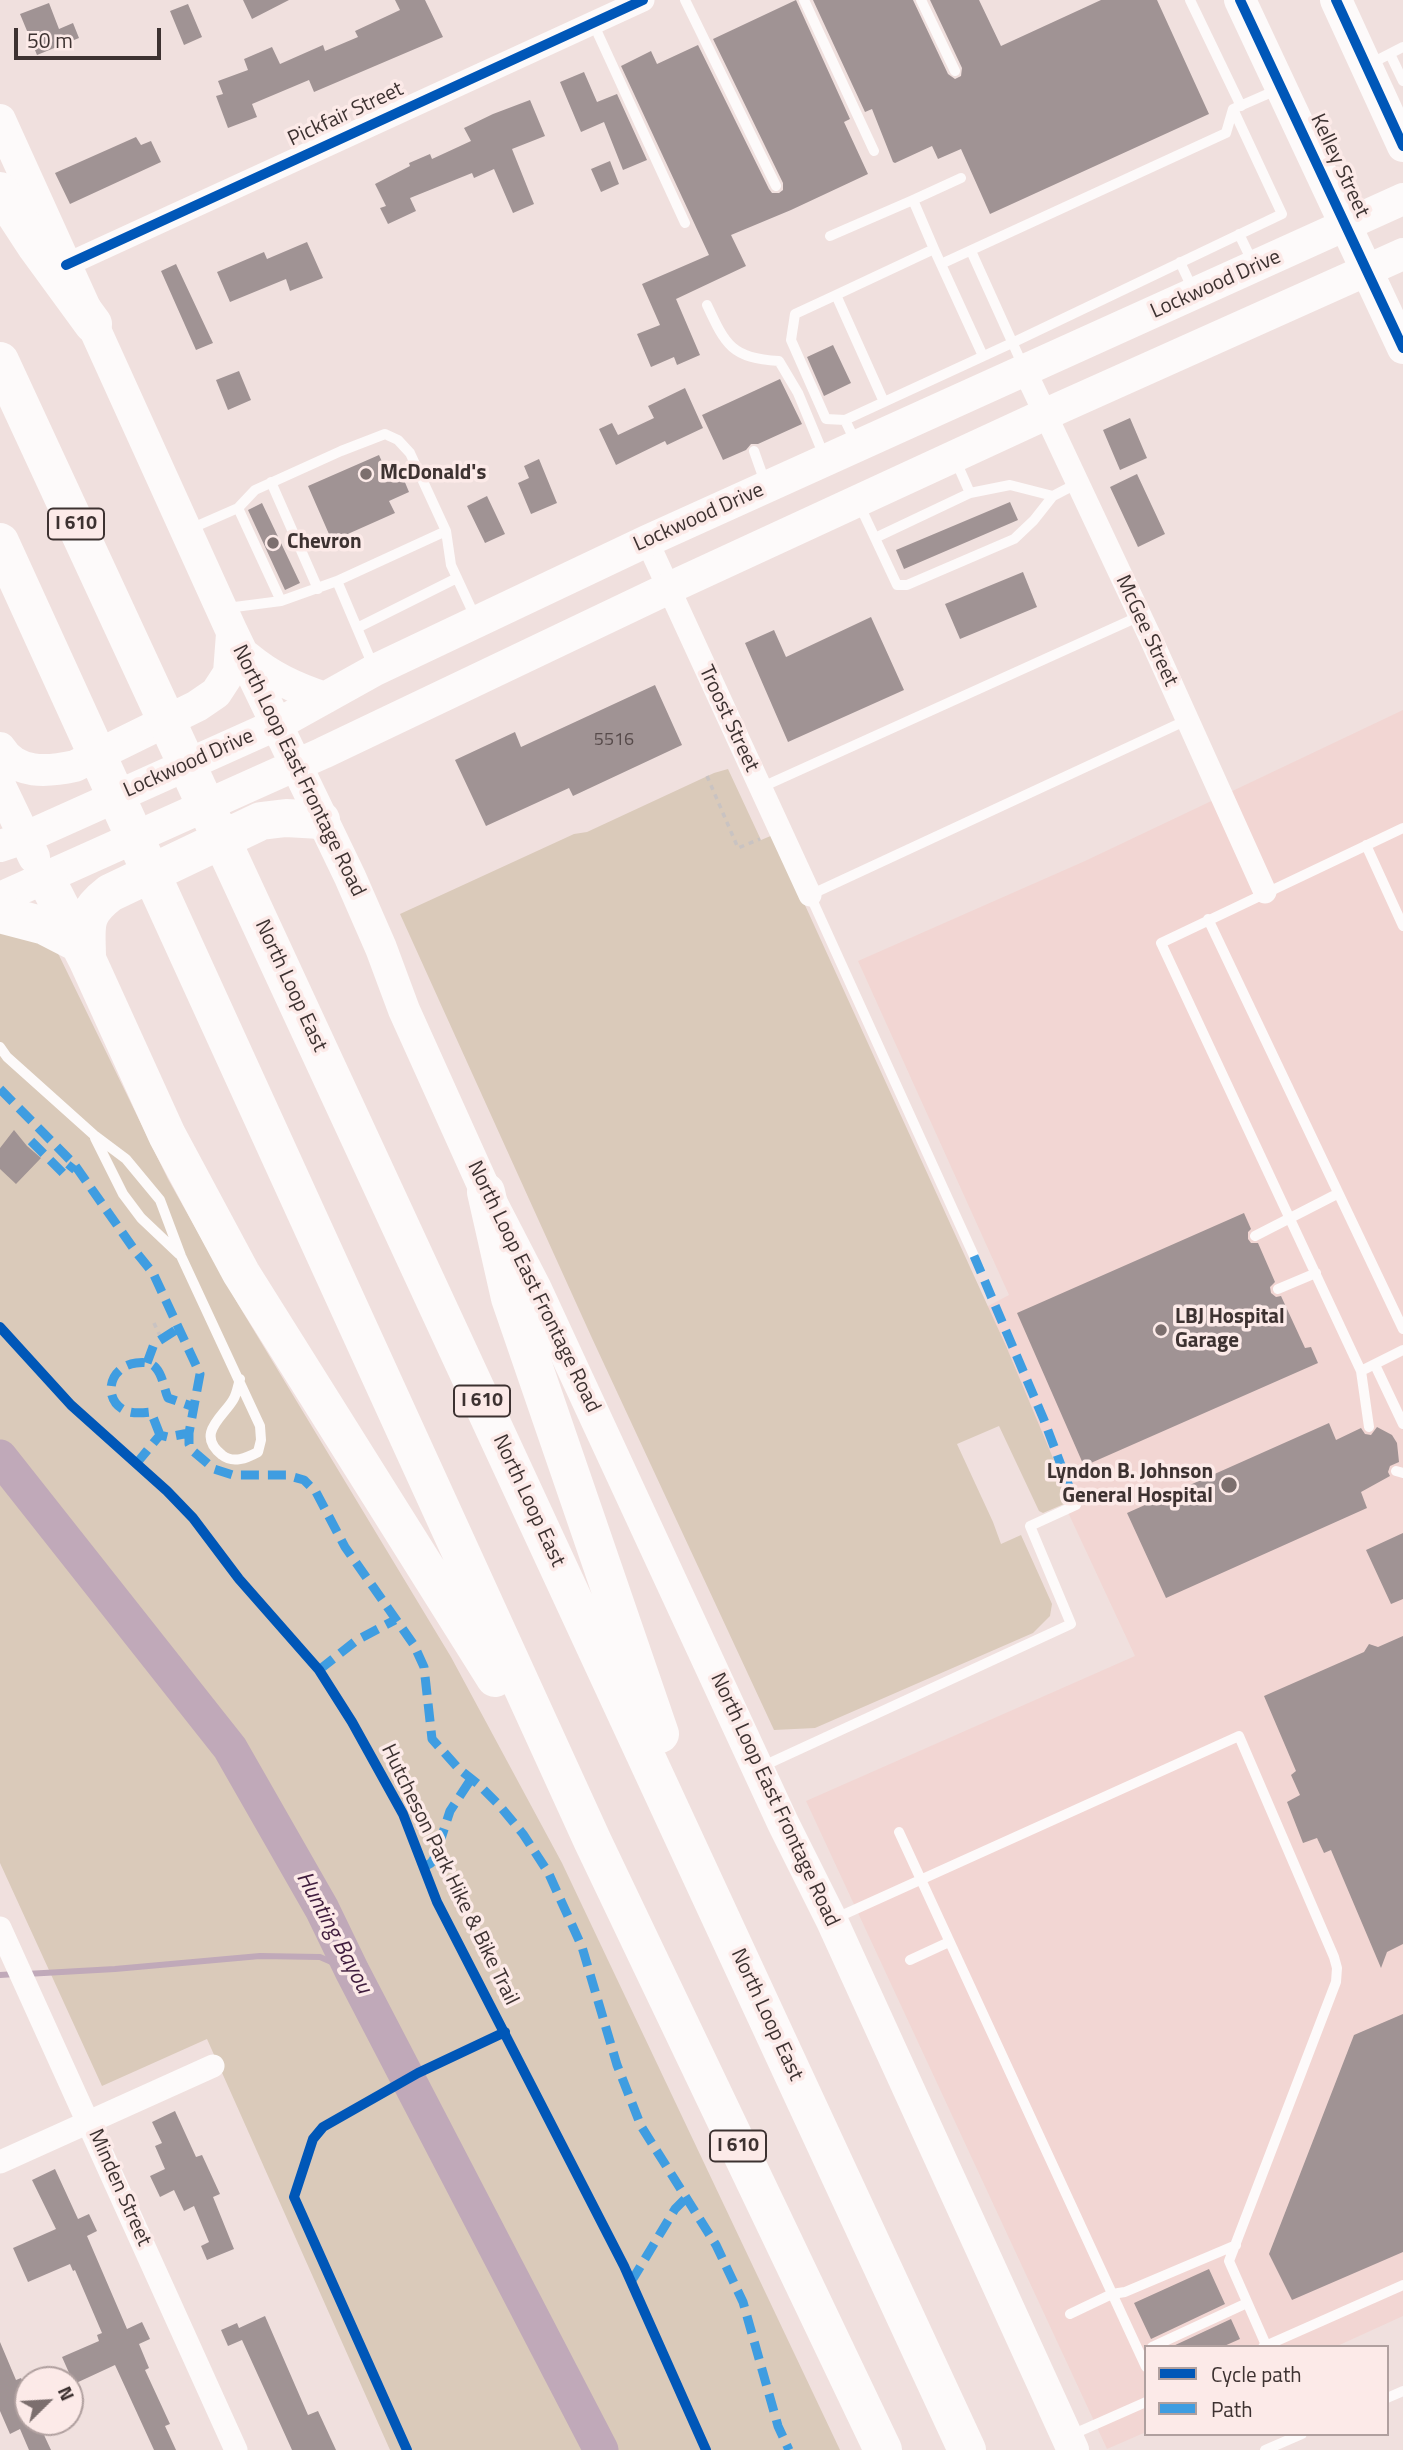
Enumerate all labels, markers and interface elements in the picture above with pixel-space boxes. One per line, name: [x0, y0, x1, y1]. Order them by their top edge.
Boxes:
scale bar: [18, 14, 164, 58]
text: 50 m: [27, 24, 73, 56]
street label: Pickfair Street: [284, 77, 408, 153]
street label: Kelley Street: [1304, 110, 1374, 222]
street label: Lockwood Drive: [1147, 245, 1285, 325]
place label: McDonald's: [380, 461, 486, 487]
marker: McDonald's: [358, 466, 374, 482]
street label: Lockwood Drive: [630, 478, 768, 558]
road number: I 610: [48, 509, 104, 540]
place label: Chevron: [287, 530, 362, 556]
marker: Chevron: [265, 535, 281, 551]
street label: McGee Street: [1109, 571, 1183, 691]
street label: North Loop East Frontage Road: [226, 641, 370, 901]
street label: Troost Street: [692, 662, 764, 776]
street label: Lockwood Drive: [120, 724, 258, 804]
house number: 5516: [594, 730, 634, 752]
street label: North Loop East: [248, 916, 332, 1056]
street label: North Loop East Frontage Road: [461, 1157, 605, 1417]
place label: LBJ Hospital Garage: [1175, 1305, 1285, 1355]
marker: LBJ Hospital Garage: [1153, 1322, 1169, 1338]
road number: I 610: [454, 1386, 510, 1416]
street label: North Loop East: [486, 1431, 570, 1571]
place label: Lyndon B. Johnson General Hospital: [1047, 1460, 1213, 1510]
marker: Lyndon B. Johnson General Hospital: [1219, 1475, 1239, 1495]
street label: North Loop East Frontage Road: [704, 1669, 844, 1931]
street label: Hutcheson Park Hike & Bike Trail: [375, 1740, 523, 2010]
water label: Hunting Bayou: [289, 1867, 377, 1999]
street label: North Loop East: [724, 1945, 808, 2085]
street label: Minden Street: [82, 2126, 156, 2250]
road number: I 610: [710, 2130, 766, 2162]
legend: [1144, 2345, 1389, 2436]
text: Cycle path: [1211, 2358, 1302, 2390]
north arrow: [14, 2366, 84, 2436]
text: N: [51, 2381, 83, 2405]
text: Path: [1211, 2393, 1253, 2425]

